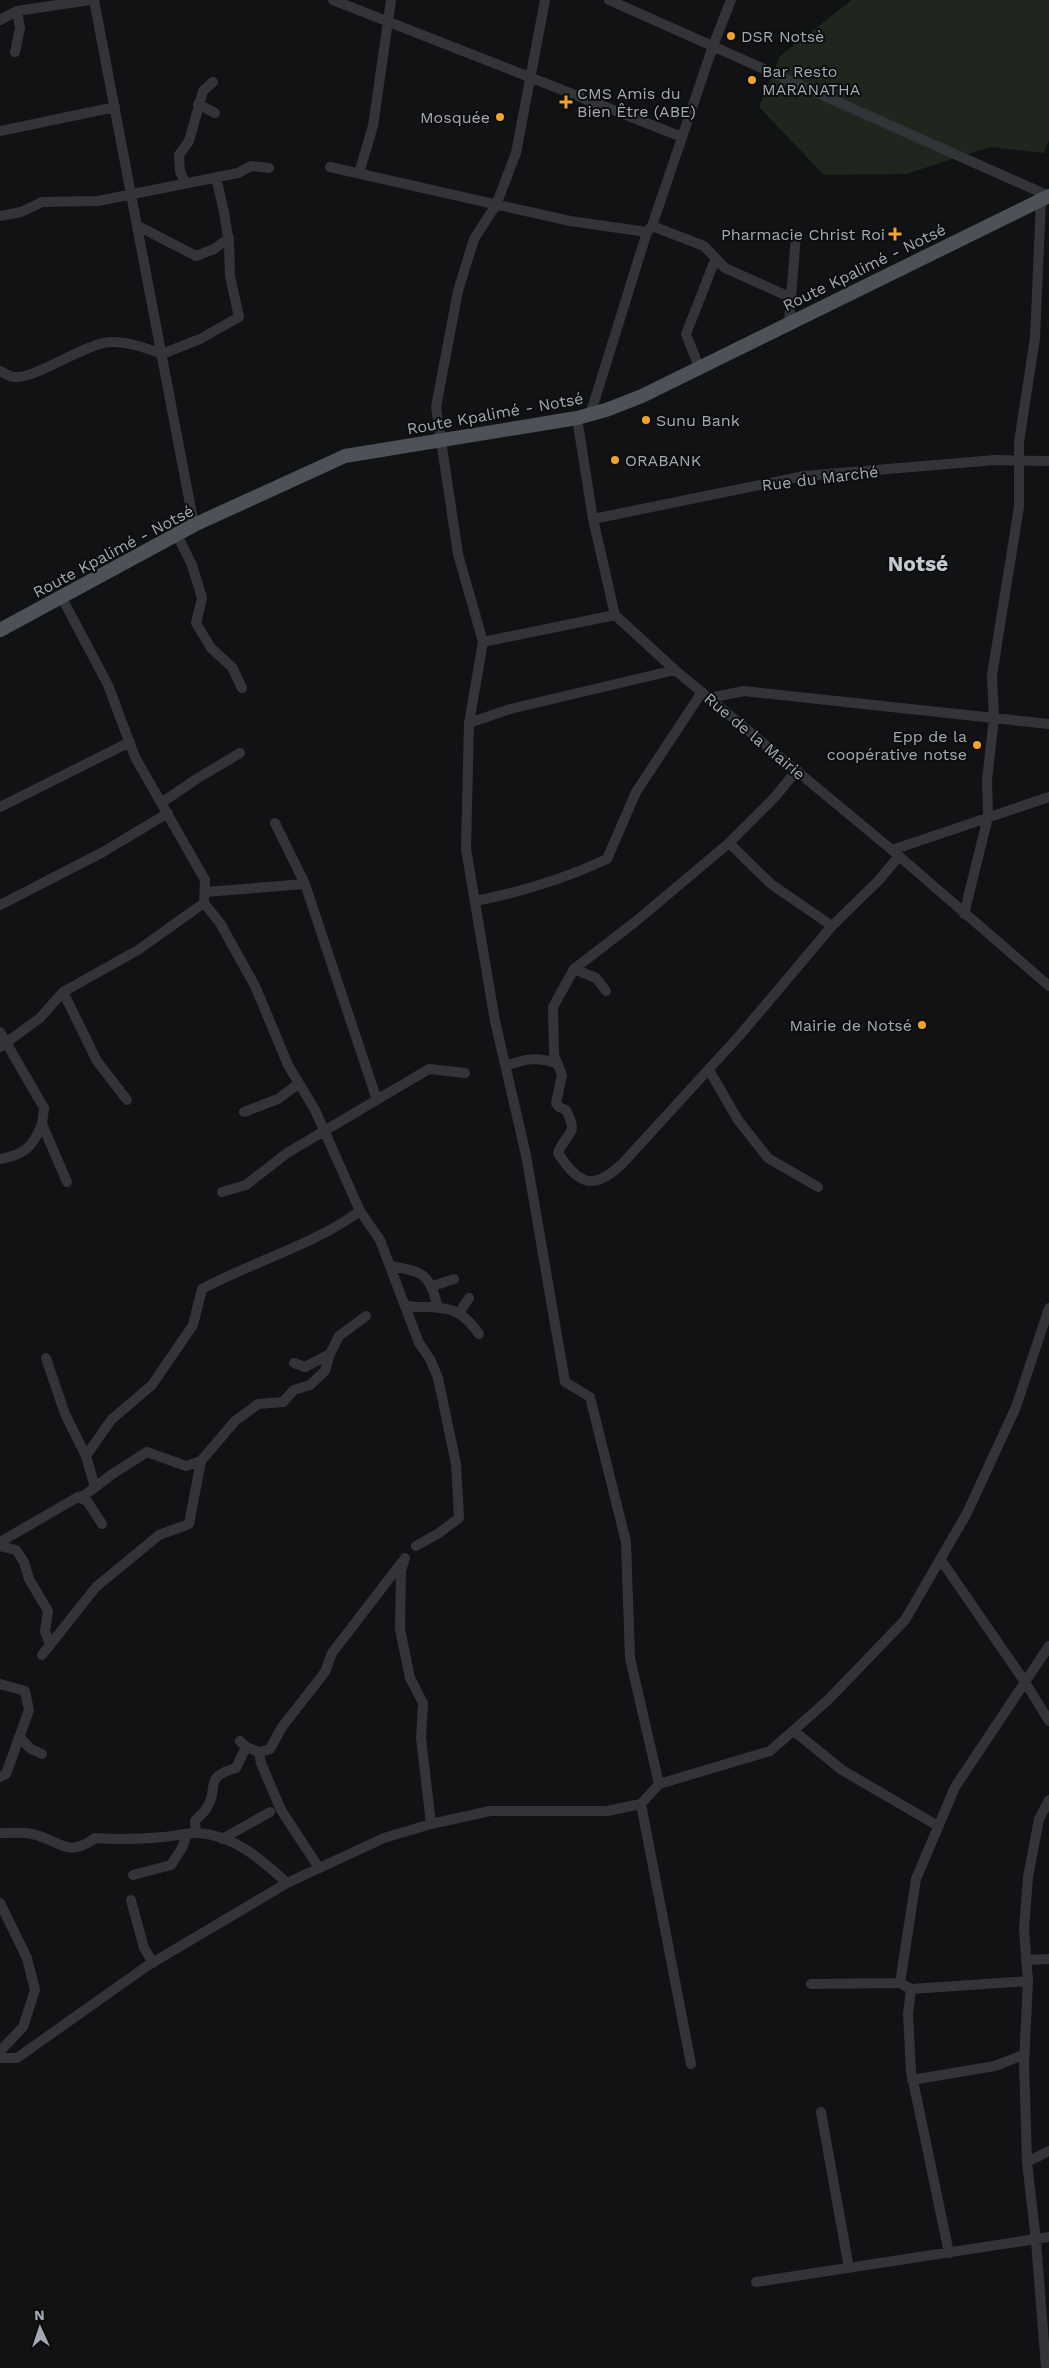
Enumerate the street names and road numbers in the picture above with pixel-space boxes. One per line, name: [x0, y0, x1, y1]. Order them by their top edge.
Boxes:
street label: Route Kpalimé - Notsé: [780, 220, 949, 315]
street label: Route Kpalimé - Notsé: [405, 389, 585, 438]
street label: Rue du Marché: [761, 462, 879, 495]
street label: Route Kpalimé - Notsé: [30, 501, 197, 602]
street label: Rue de la Mairie: [700, 689, 809, 784]

